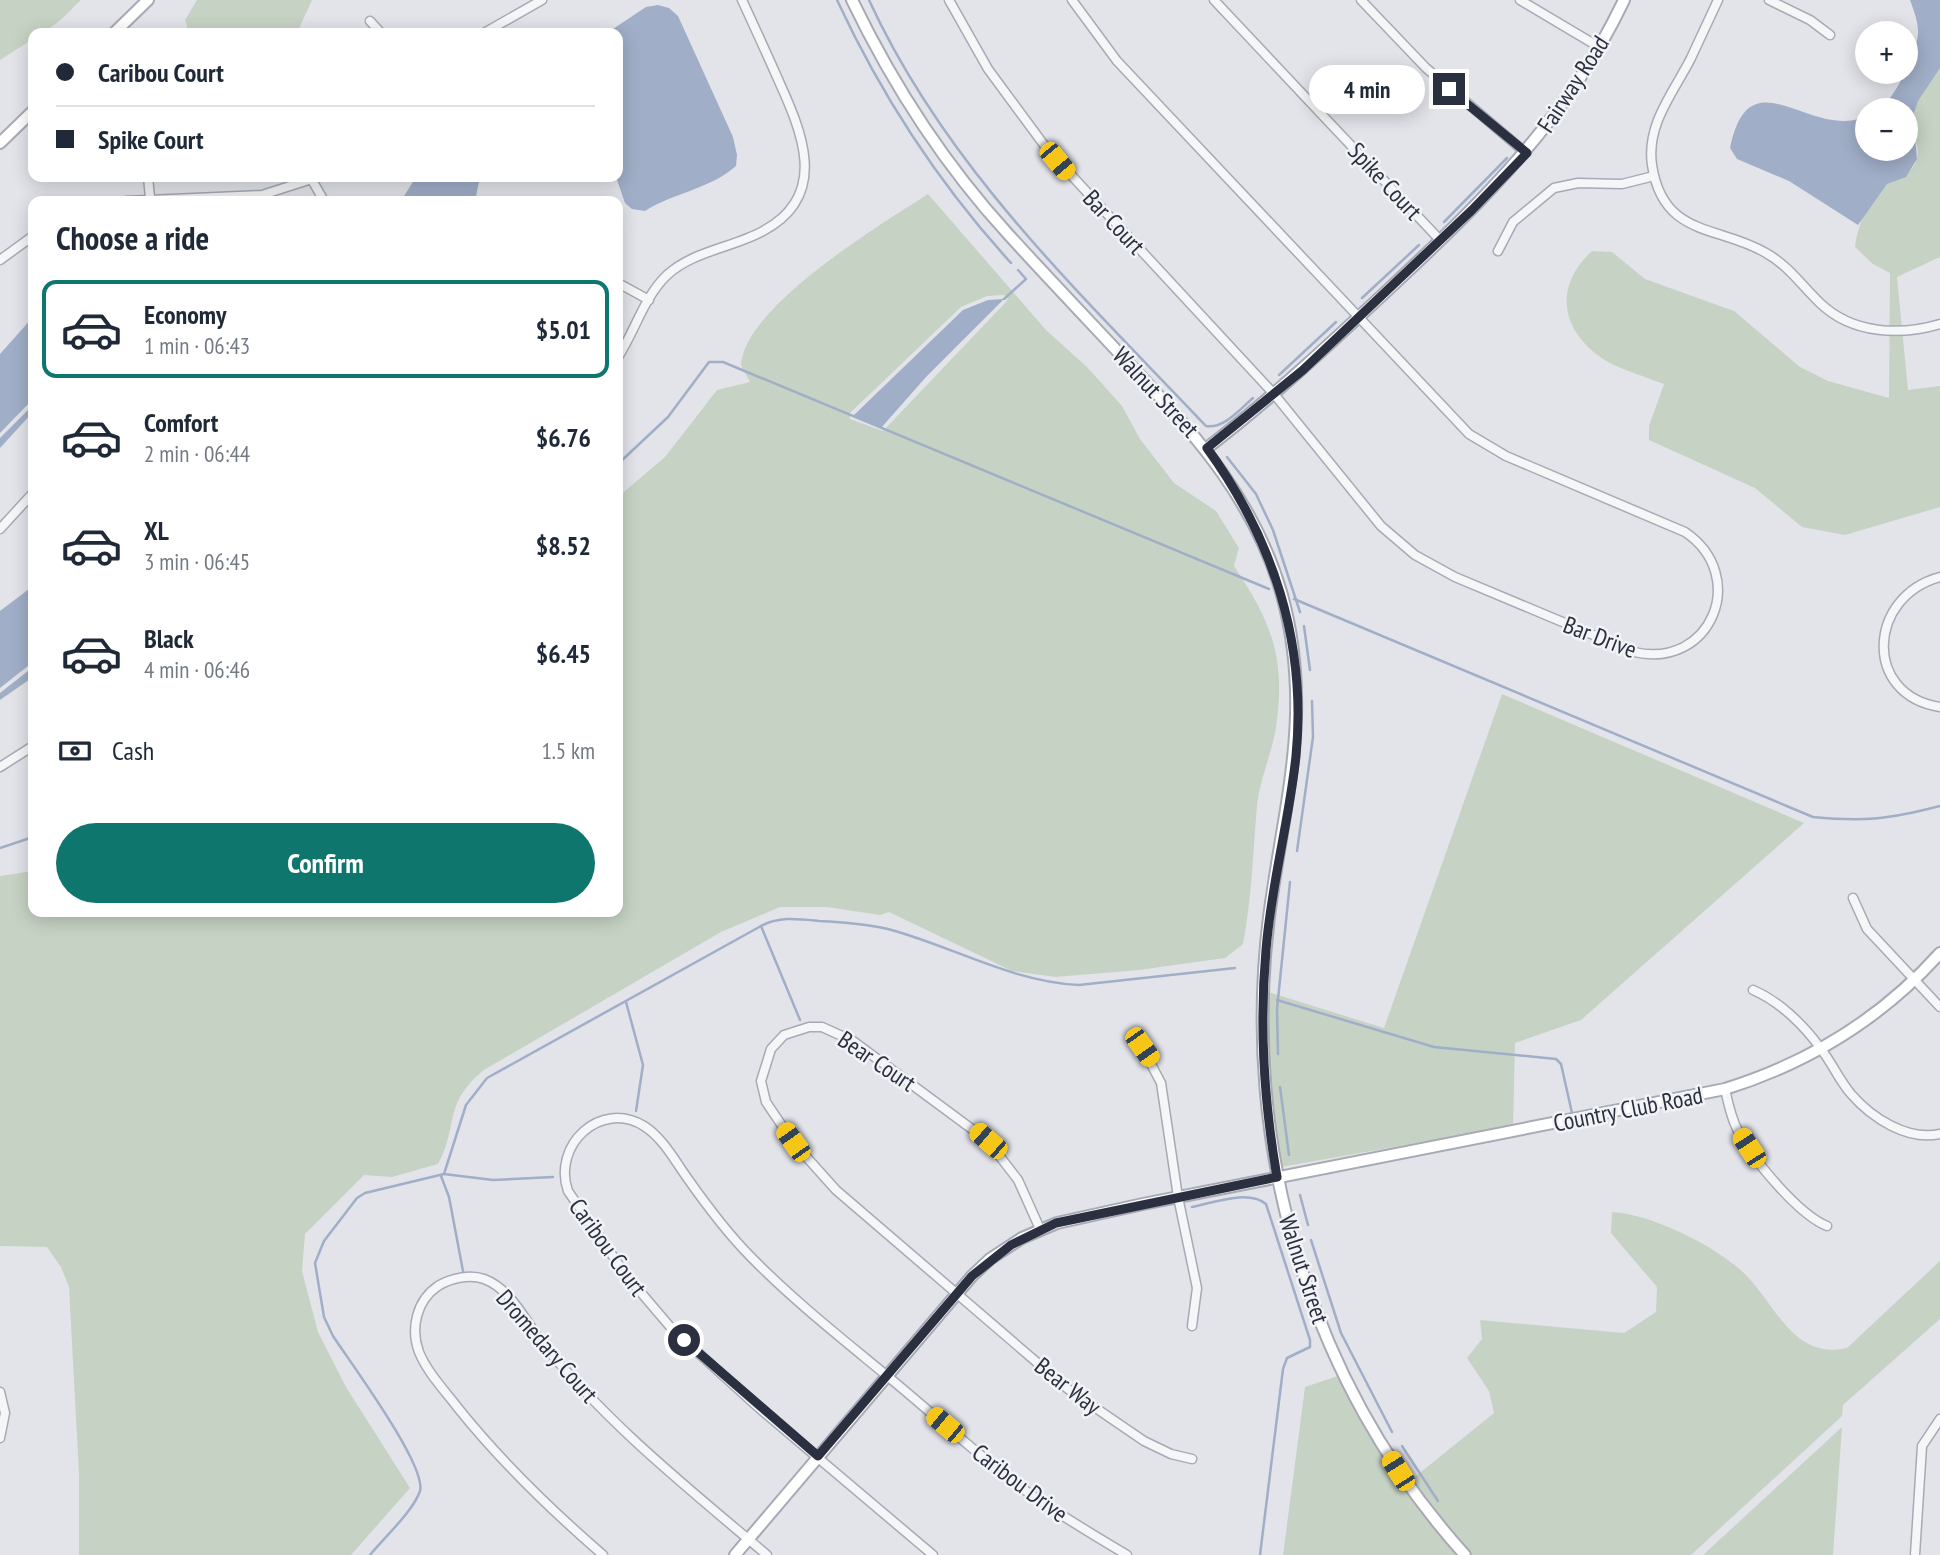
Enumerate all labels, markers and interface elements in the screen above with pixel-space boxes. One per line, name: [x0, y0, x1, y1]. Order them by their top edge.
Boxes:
map controls: [1855, 21, 1918, 161]
button: +: [1855, 21, 1918, 84]
street label: Fairway Road: [1530, 30, 1616, 138]
text: Caribou Court: [98, 56, 224, 89]
callout: 4 min: [1309, 64, 1424, 114]
route end: [1433, 73, 1465, 105]
text: 4 min: [1344, 75, 1390, 104]
button: −: [1855, 98, 1918, 161]
text: Spike Court: [98, 123, 204, 156]
street label: Spike Court: [1341, 136, 1429, 227]
car: [1036, 138, 1079, 184]
street label: Bar Court: [1076, 183, 1152, 261]
text: Choose a ride: [56, 217, 209, 259]
icon: car: [60, 298, 123, 361]
text: Economy: [144, 298, 226, 331]
text: $5.01: [536, 313, 591, 346]
text: 1 min · 06:43: [144, 331, 250, 360]
street label: Walnut Street: [1106, 340, 1206, 444]
icon: car: [60, 406, 123, 469]
text: Comfort: [144, 406, 218, 439]
text: $6.76: [536, 421, 591, 454]
text: 2 min · 06:44: [144, 439, 250, 468]
icon: car: [60, 514, 123, 577]
text: XL: [144, 514, 169, 547]
text: $8.52: [536, 529, 591, 562]
text: 3 min · 06:45: [144, 547, 250, 576]
street label: Bar Drive: [1559, 609, 1641, 665]
icon: car: [60, 622, 123, 685]
text: Black: [144, 622, 194, 655]
text: $6.45: [536, 637, 591, 670]
text: 4 min · 06:46: [144, 655, 250, 684]
icon: cash: [56, 732, 94, 770]
text: Cash: [112, 734, 154, 767]
text: 1.5 km: [541, 736, 595, 765]
button: Confirm: [56, 823, 595, 903]
street label: Bear Court: [832, 1024, 922, 1098]
car: [1122, 1024, 1163, 1070]
street label: Country Club Road: [1551, 1079, 1705, 1139]
car: [773, 1119, 814, 1165]
car: [966, 1119, 1011, 1163]
car: [1729, 1125, 1770, 1171]
street label: Caribou Court: [562, 1192, 654, 1302]
street label: Walnut Street: [1272, 1211, 1336, 1328]
street label: Dromedary Court: [489, 1283, 605, 1409]
route start: [668, 1324, 700, 1356]
street label: Bear Way: [1028, 1350, 1108, 1422]
car: [923, 1403, 968, 1447]
street label: Caribou Drive: [966, 1437, 1074, 1529]
car: [1378, 1448, 1419, 1494]

